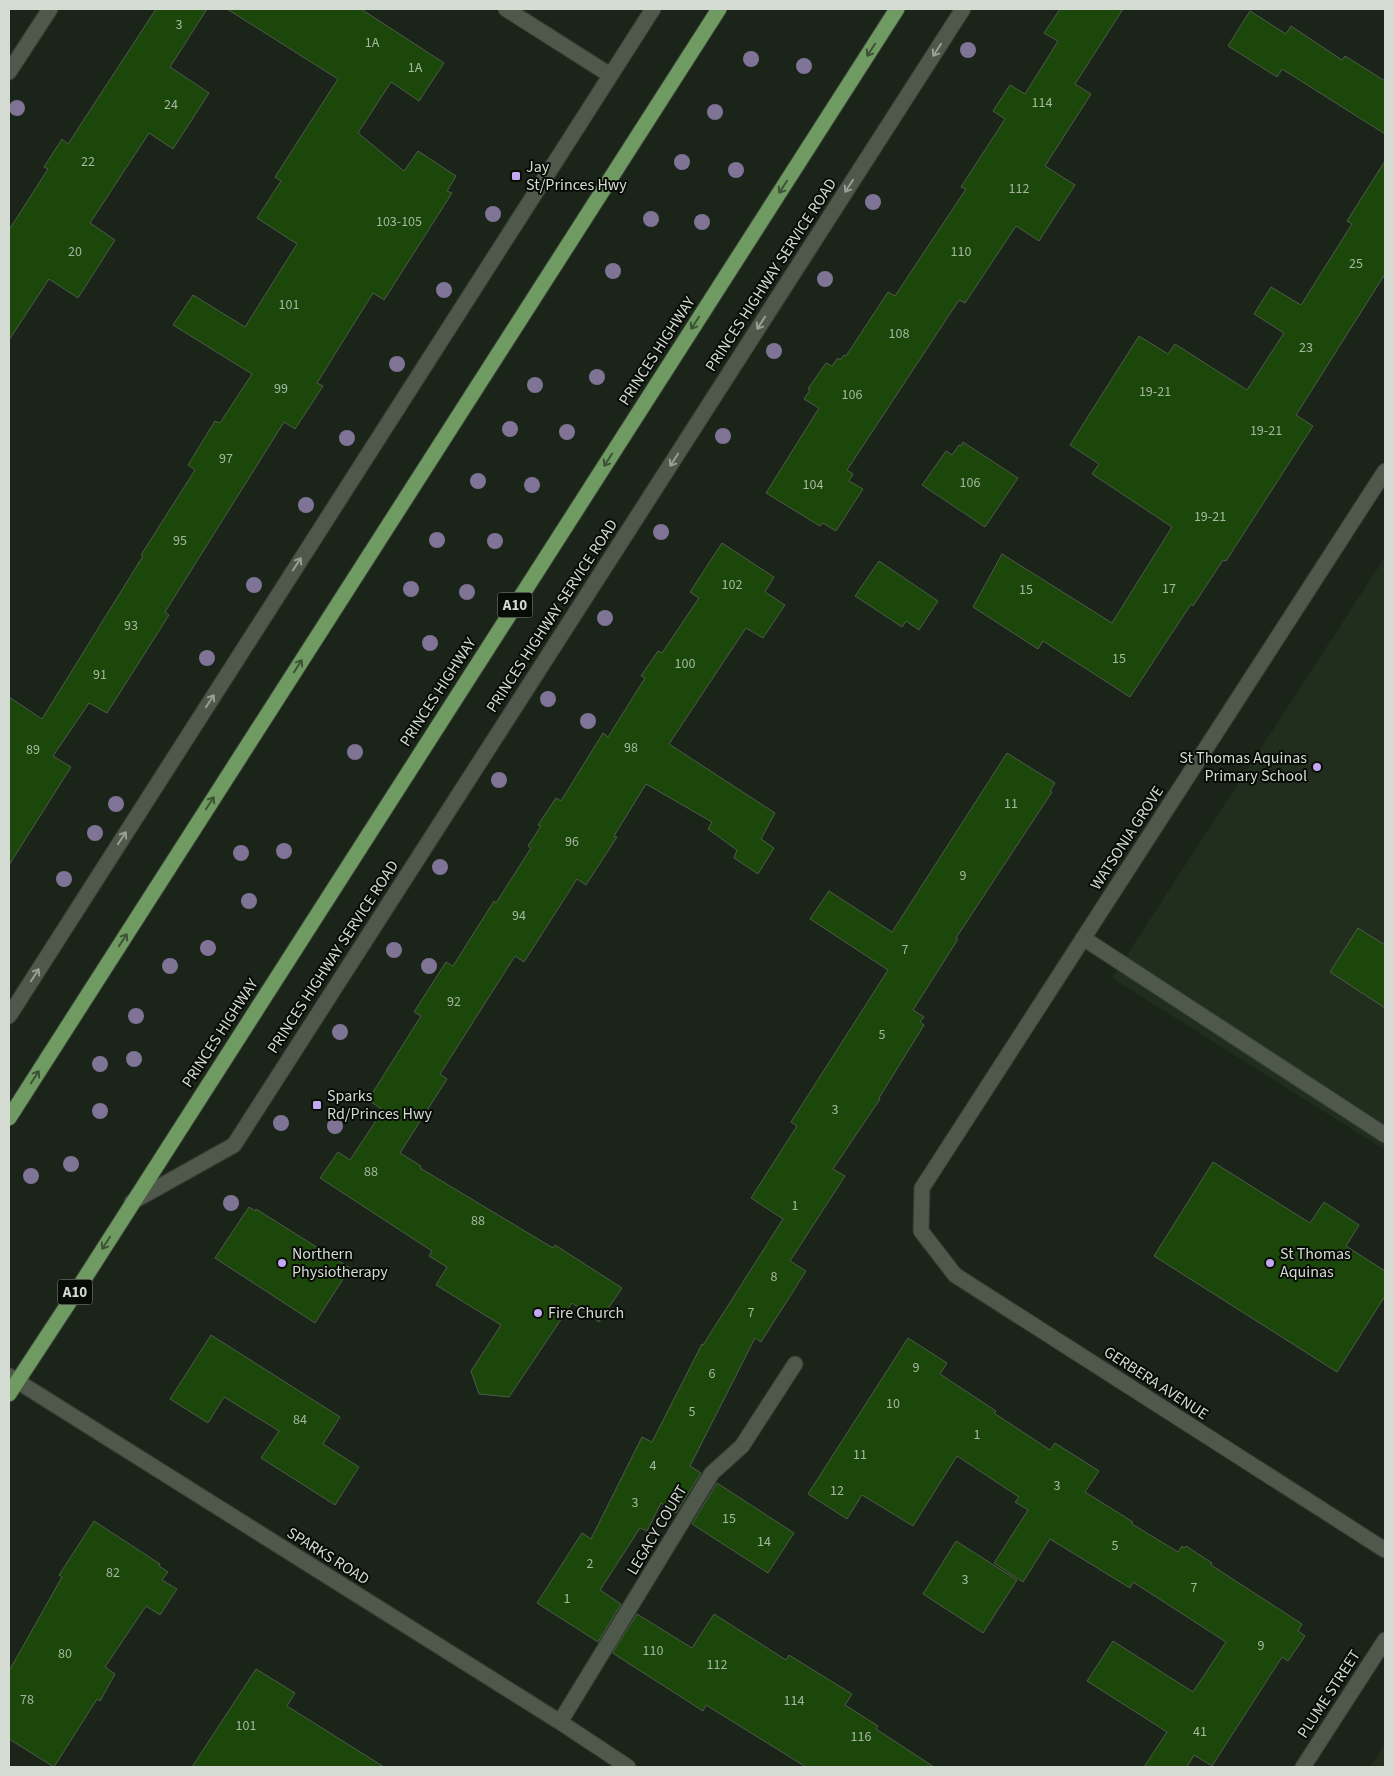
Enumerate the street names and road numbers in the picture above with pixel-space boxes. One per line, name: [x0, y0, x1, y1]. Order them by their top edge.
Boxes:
street label: PRINCES HIGHWAY SERVICE ROAD: [700, 174, 842, 376]
street label: PRINCES HIGHWAY: [614, 292, 701, 410]
street label: PRINCES HIGHWAY SERVICE ROAD: [481, 515, 623, 717]
road number: A10: [498, 592, 532, 618]
street label: PRINCES HIGHWAY: [395, 633, 482, 751]
street label: WATSONIA GROVE: [1085, 782, 1169, 894]
street label: PRINCES HIGHWAY SERVICE ROAD: [262, 856, 404, 1058]
street label: PRINCES HIGHWAY: [177, 974, 264, 1092]
road number: A10: [58, 1280, 92, 1304]
street label: GERBERA AVENUE: [1100, 1341, 1212, 1425]
street label: LEGACY COURT: [621, 1480, 693, 1579]
street label: SPARKS ROAD: [282, 1522, 374, 1590]
street label: PLUME STREET: [1292, 1645, 1366, 1742]

